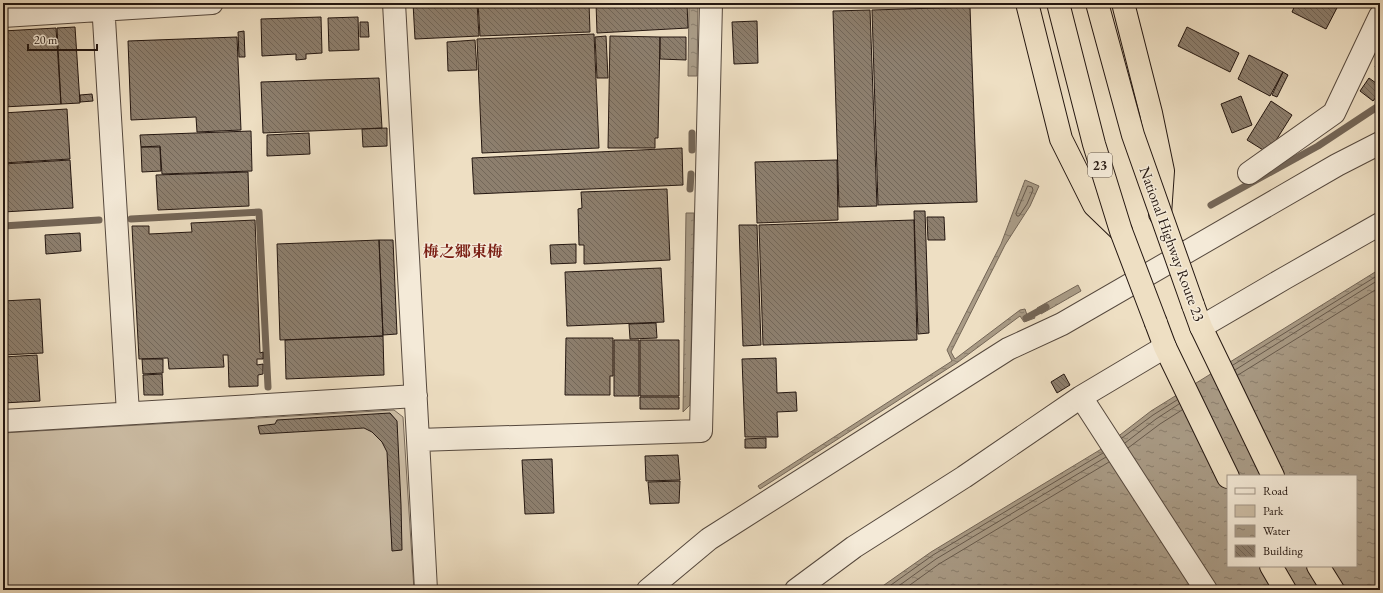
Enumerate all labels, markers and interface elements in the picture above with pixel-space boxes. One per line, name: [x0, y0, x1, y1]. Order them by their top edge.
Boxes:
scale bar: [28, 26, 97, 52]
text: 20 m: [34, 32, 58, 48]
road number: 23: [1088, 153, 1112, 177]
street label: National Highway Route 23: [1136, 164, 1209, 324]
district label: 梅之郷東梅: [423, 241, 503, 262]
legend: [1227, 475, 1357, 567]
text: Road: [1263, 483, 1289, 499]
text: Park: [1263, 503, 1284, 519]
text: Water: [1263, 523, 1290, 539]
text: Building: [1263, 543, 1304, 559]

